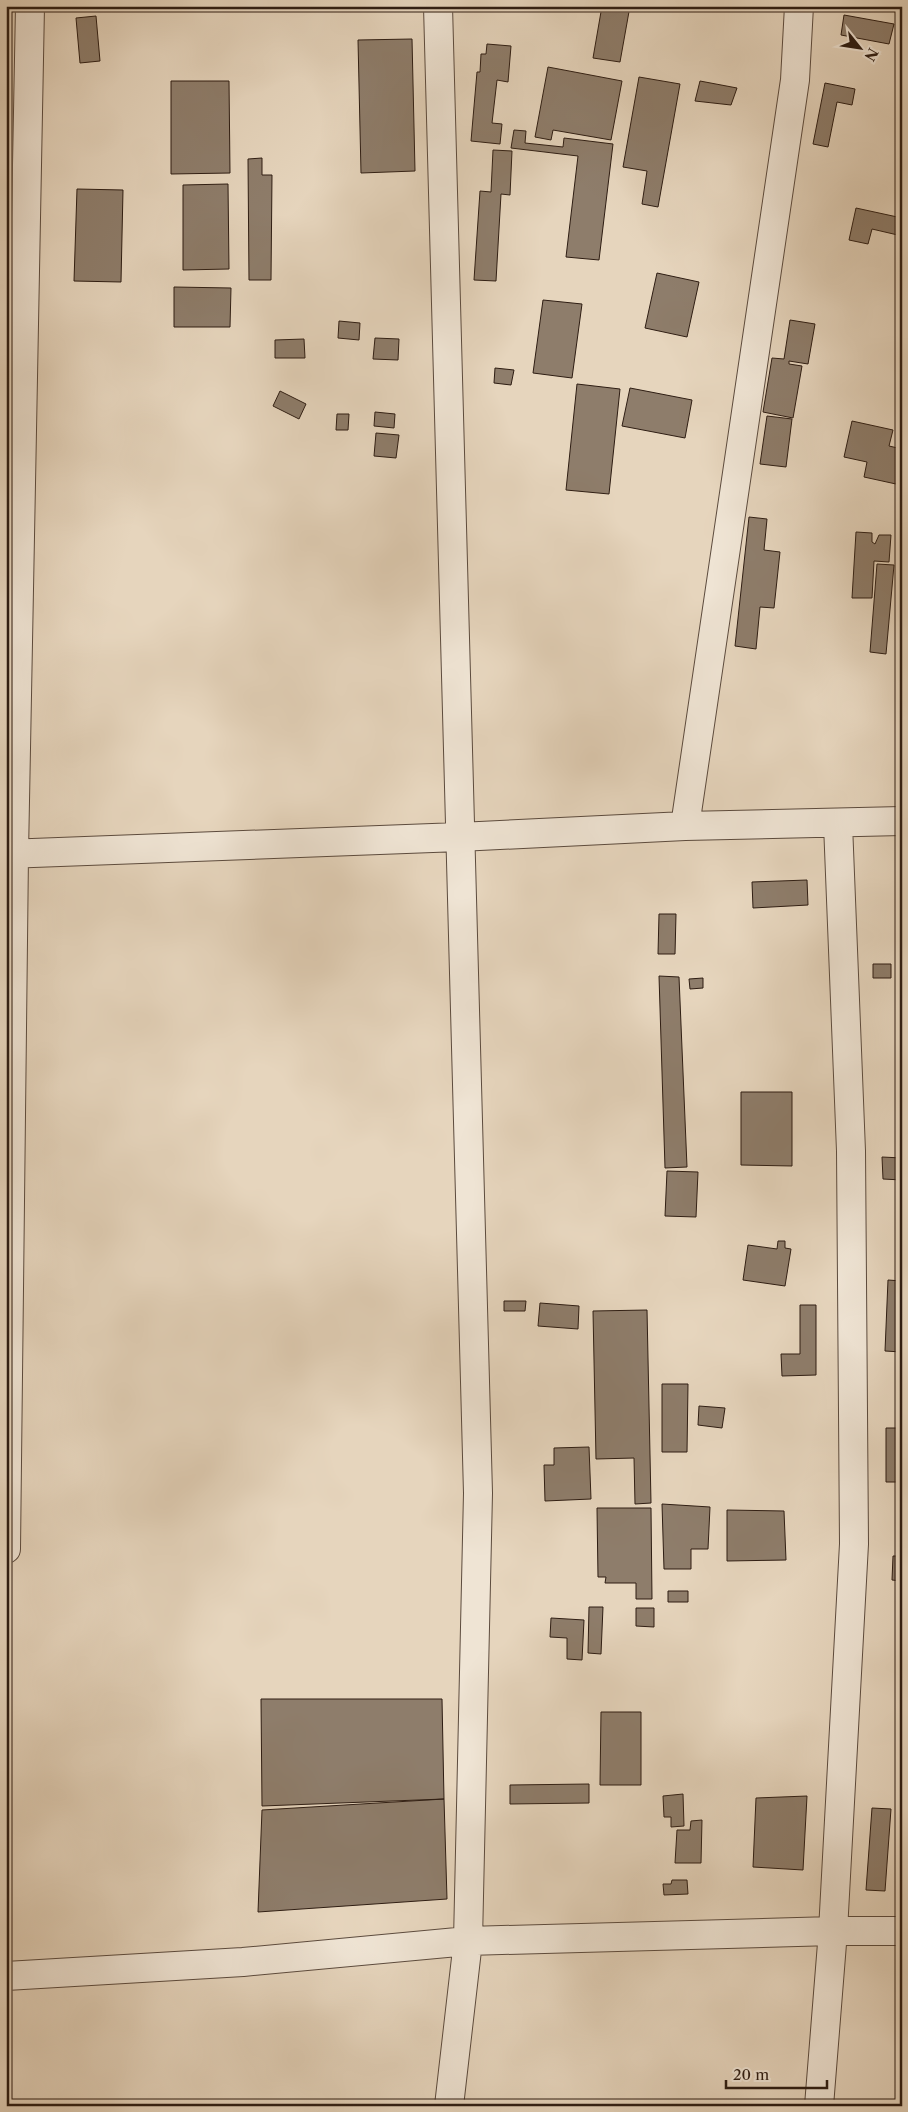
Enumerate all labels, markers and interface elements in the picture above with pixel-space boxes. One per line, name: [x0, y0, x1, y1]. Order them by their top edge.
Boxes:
north arrow: [836, 22, 886, 72]
text: N: [860, 45, 882, 64]
scale bar: [726, 2057, 827, 2089]
text: 20 m: [733, 2065, 769, 2084]

